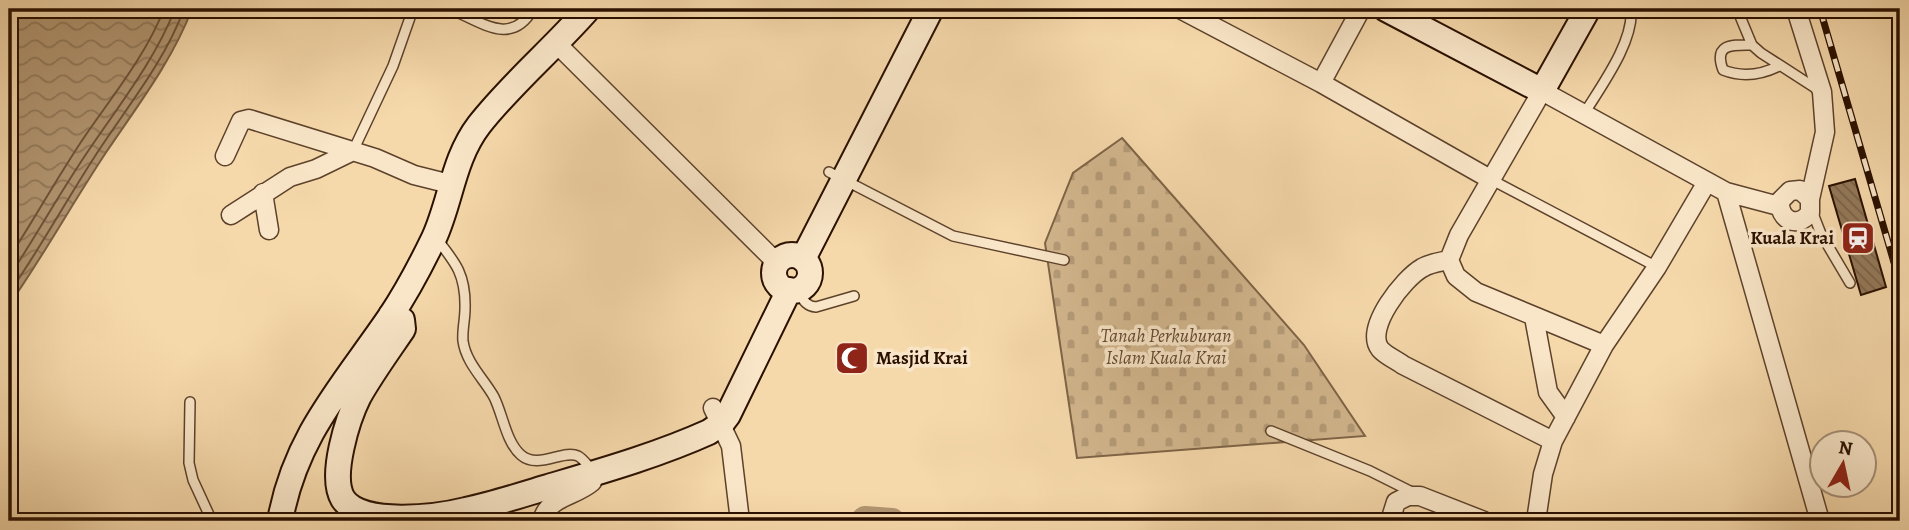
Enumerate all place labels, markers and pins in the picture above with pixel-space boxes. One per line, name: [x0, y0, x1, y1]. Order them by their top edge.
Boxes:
station icon: Kuala Krai: [1839, 219, 1877, 257]
place label: Kuala Krai: [1750, 225, 1834, 251]
mosque icon: Masjid Krai: [833, 339, 871, 377]
place label: Masjid Krai: [876, 345, 968, 371]

